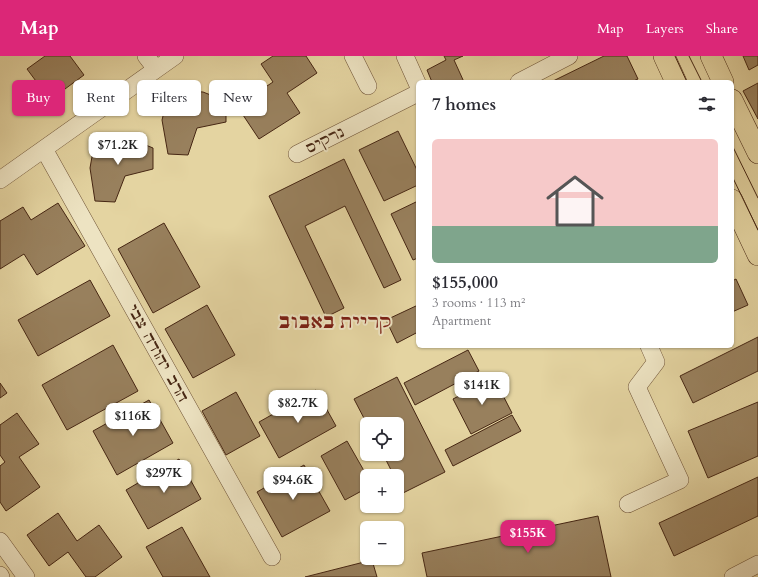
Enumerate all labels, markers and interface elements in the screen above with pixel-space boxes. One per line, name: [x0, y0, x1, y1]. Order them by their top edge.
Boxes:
text: Map: [20, 15, 59, 41]
text: Map: [597, 19, 624, 38]
text: Layers: [646, 19, 684, 38]
text: Share: [706, 19, 738, 38]
chip: Buy: [12, 80, 65, 116]
chip: Rent: [73, 80, 129, 116]
chip: Filters: [137, 80, 201, 116]
chip: New: [209, 80, 267, 116]
text: 7 homes: [432, 93, 496, 116]
icon: filters: [696, 93, 718, 115]
street label: נרקיס: [302, 122, 348, 158]
pin: $71.2K: [85, 132, 151, 166]
text: $71.2K: [98, 136, 138, 154]
icon: home: [539, 165, 611, 237]
text: $155,000: [432, 271, 498, 294]
text: 3 rooms · 113 m²: [432, 294, 525, 312]
street label: הרב יהודה צבי: [123, 300, 193, 406]
district label: קריית באבוב: [279, 309, 391, 335]
text: Apartment: [432, 312, 491, 330]
pin: $141K: [454, 372, 510, 406]
text: $141K: [463, 376, 501, 394]
pin: $82.7K: [265, 390, 331, 424]
text: $82.7K: [278, 394, 318, 412]
pin: $116K: [105, 403, 161, 437]
text: $116K: [114, 407, 152, 425]
map controls: [360, 417, 404, 565]
button: locate: [360, 417, 404, 461]
pin: $297K: [136, 460, 192, 494]
text: $297K: [145, 464, 183, 482]
pin: $94.6K: [260, 467, 326, 501]
button: +: [360, 469, 404, 513]
text: $94.6K: [273, 471, 313, 489]
pin: $155K: [500, 520, 556, 554]
button: −: [360, 521, 404, 565]
text: $155K: [509, 524, 547, 542]

